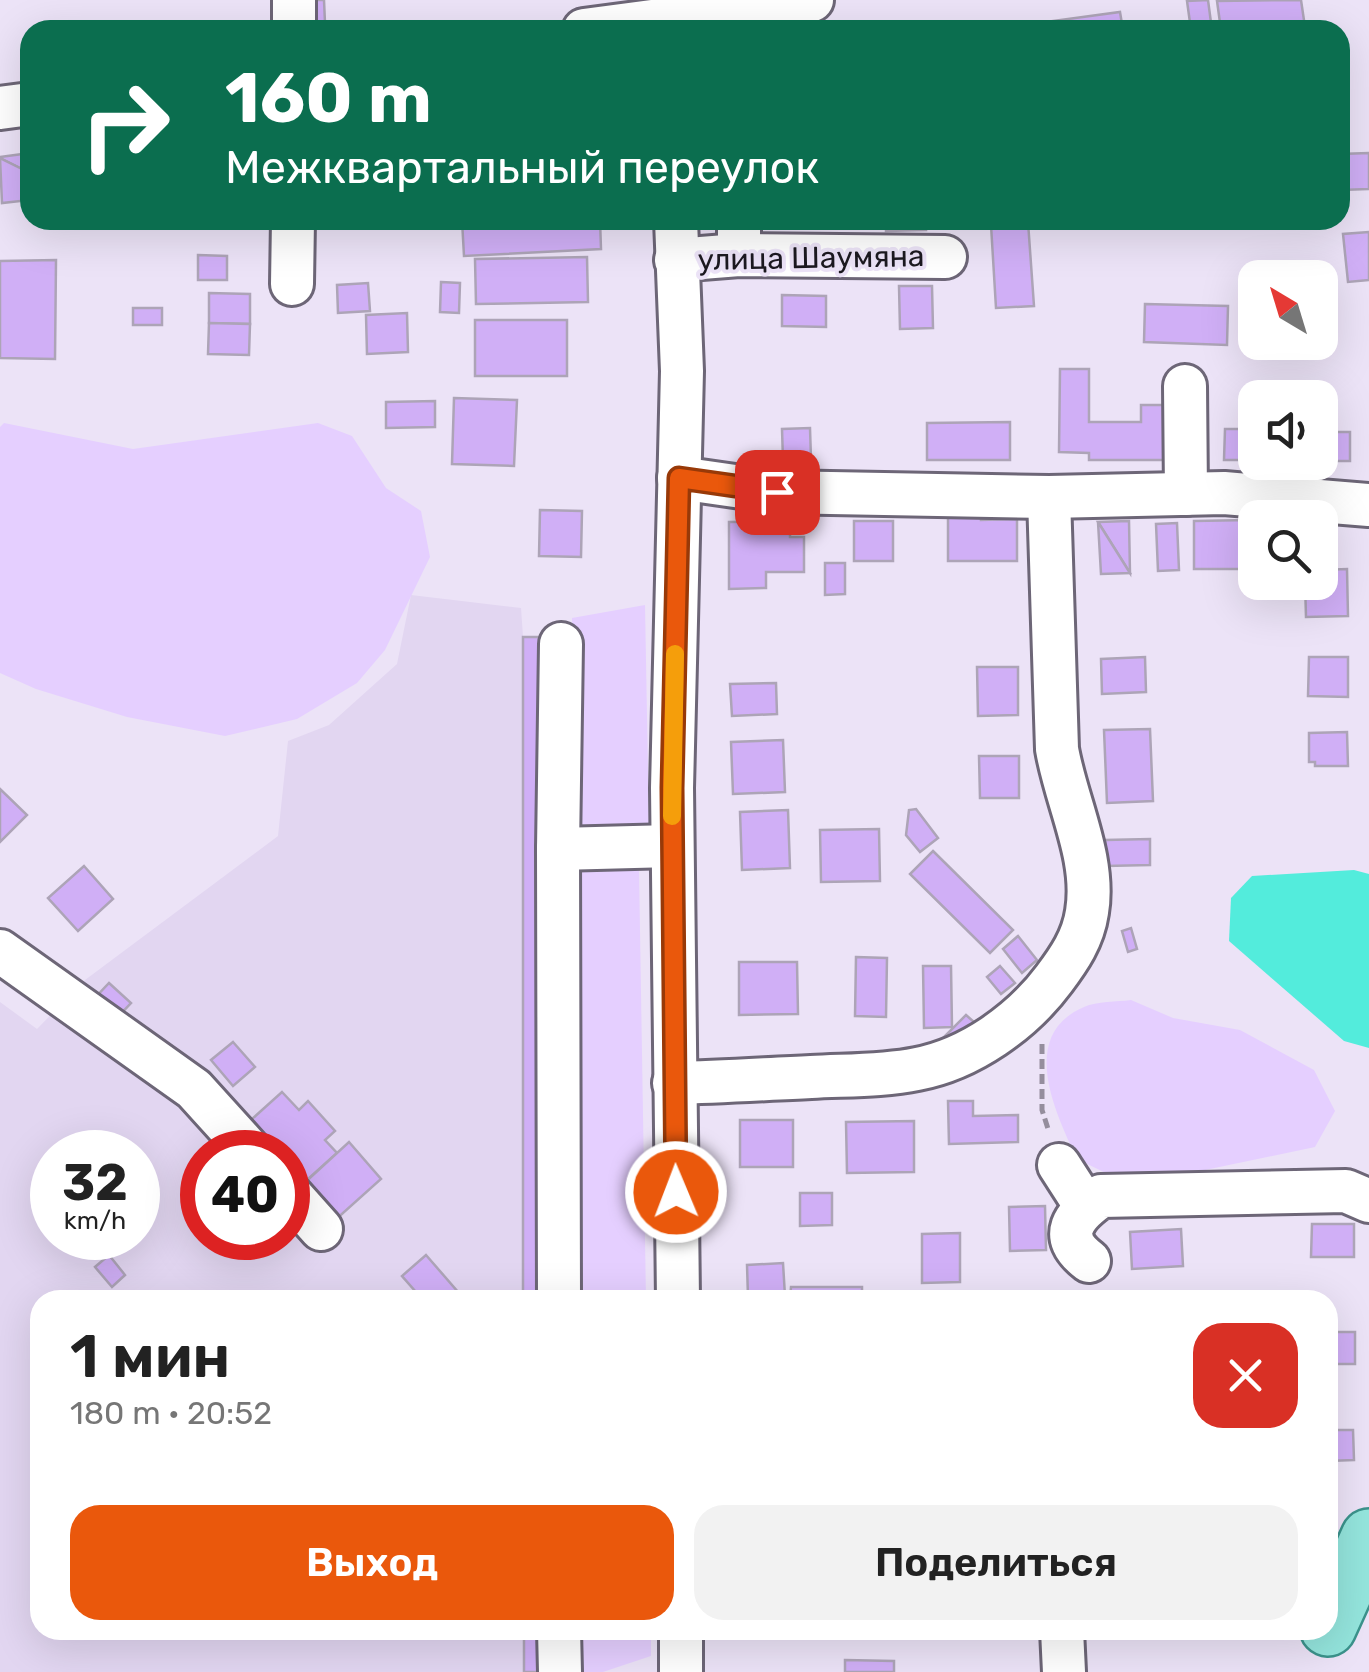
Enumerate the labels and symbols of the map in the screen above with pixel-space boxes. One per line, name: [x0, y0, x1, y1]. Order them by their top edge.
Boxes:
street label: улица Шаумяна: [697, 238, 925, 278]
north arrow: [1238, 260, 1338, 360]
pin: [735, 450, 820, 535]
speed limit sign: 40: [180, 1130, 310, 1260]
position arrow: [624, 1140, 728, 1244]

